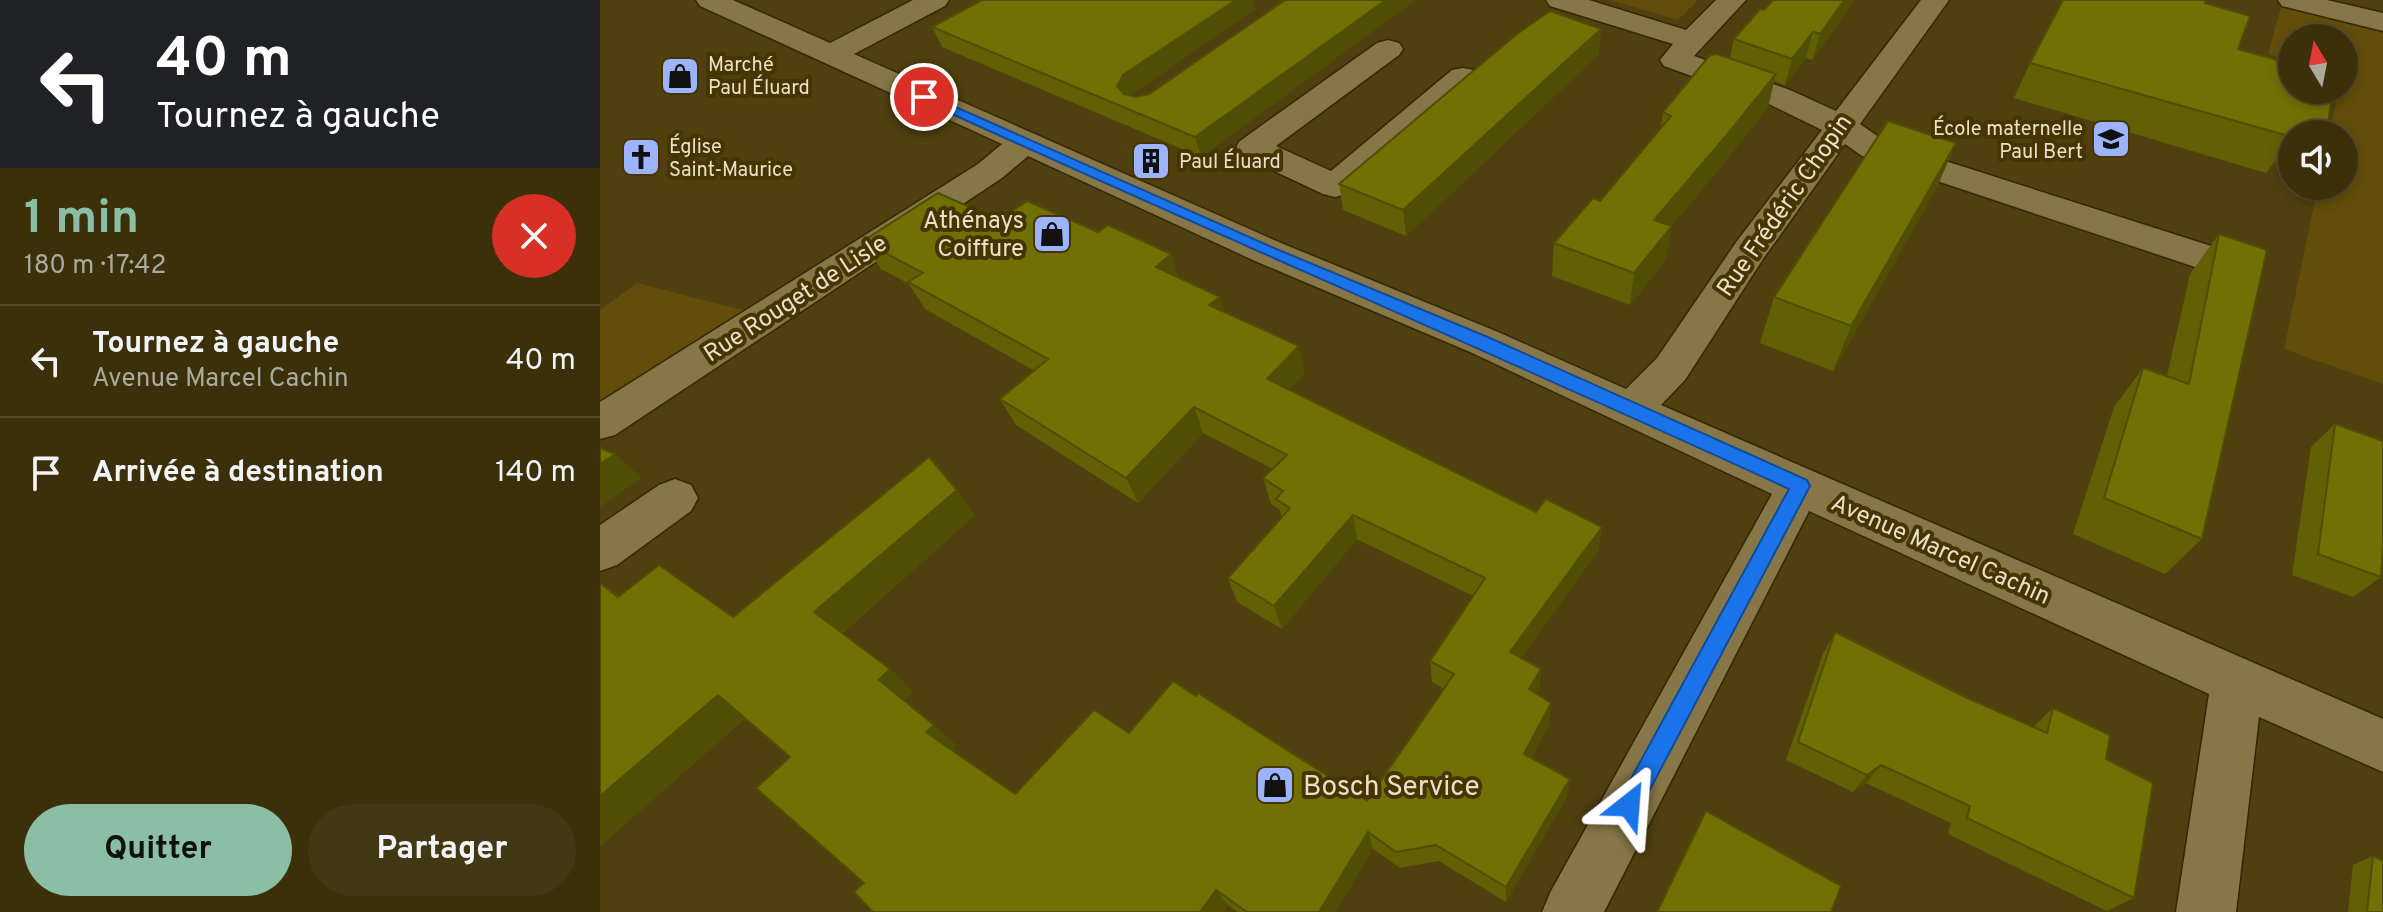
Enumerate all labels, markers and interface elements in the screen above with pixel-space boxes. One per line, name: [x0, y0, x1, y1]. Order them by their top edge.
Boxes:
north arrow: [2278, 24, 2358, 104]
map controls: [2278, 24, 2358, 200]
text: 40 m: [156, 26, 292, 96]
icon: left: [24, 32, 128, 136]
place label: Marché Paul Éluard: [708, 53, 810, 102]
shop icon: Marché Paul Éluard: [659, 55, 701, 97]
pin: [890, 63, 958, 131]
icon: arrive: [902, 75, 946, 119]
text: Tournez à gauche: [156, 95, 440, 141]
street label: Rue Frédéric Chopin: [1711, 109, 1860, 303]
place label: École maternelle Paul Bert: [1933, 115, 2083, 166]
school or university icon: École maternelle Paul Bert: [2090, 118, 2132, 160]
button: sound: [2278, 120, 2358, 200]
place label: Église Saint-Maurice: [669, 133, 793, 184]
church icon: Église Saint-Maurice: [620, 136, 662, 178]
building icon: Paul Éluard: [1130, 140, 1172, 182]
place label: Paul Éluard: [1179, 148, 1281, 176]
text: 1 min: [24, 190, 139, 250]
button: close: [492, 194, 576, 278]
place label: Athénays Coiffure: [923, 207, 1024, 265]
shop icon: Athénays Coiffure: [1031, 213, 1073, 255]
street label: Rue Rouget de Lisle: [699, 229, 893, 370]
text: 180 m · 17:42: [24, 250, 166, 283]
text: Tournez à gauche: [92, 326, 339, 363]
icon: left: [24, 339, 68, 383]
text: 40 m: [506, 343, 576, 380]
text: Avenue Marcel Cachin: [92, 363, 349, 396]
icon: arrive: [24, 451, 68, 495]
text: Arrivée à destination: [92, 455, 384, 492]
text: 140 m: [495, 455, 576, 492]
street label: Avenue Marcel Cachin: [1826, 489, 2054, 613]
position arrow: [1587, 763, 1671, 847]
shop icon: Bosch Service: [1254, 764, 1296, 806]
place label: Bosch Service: [1303, 770, 1480, 806]
button: Quitter: [24, 804, 292, 896]
button: Partager: [308, 804, 576, 896]

